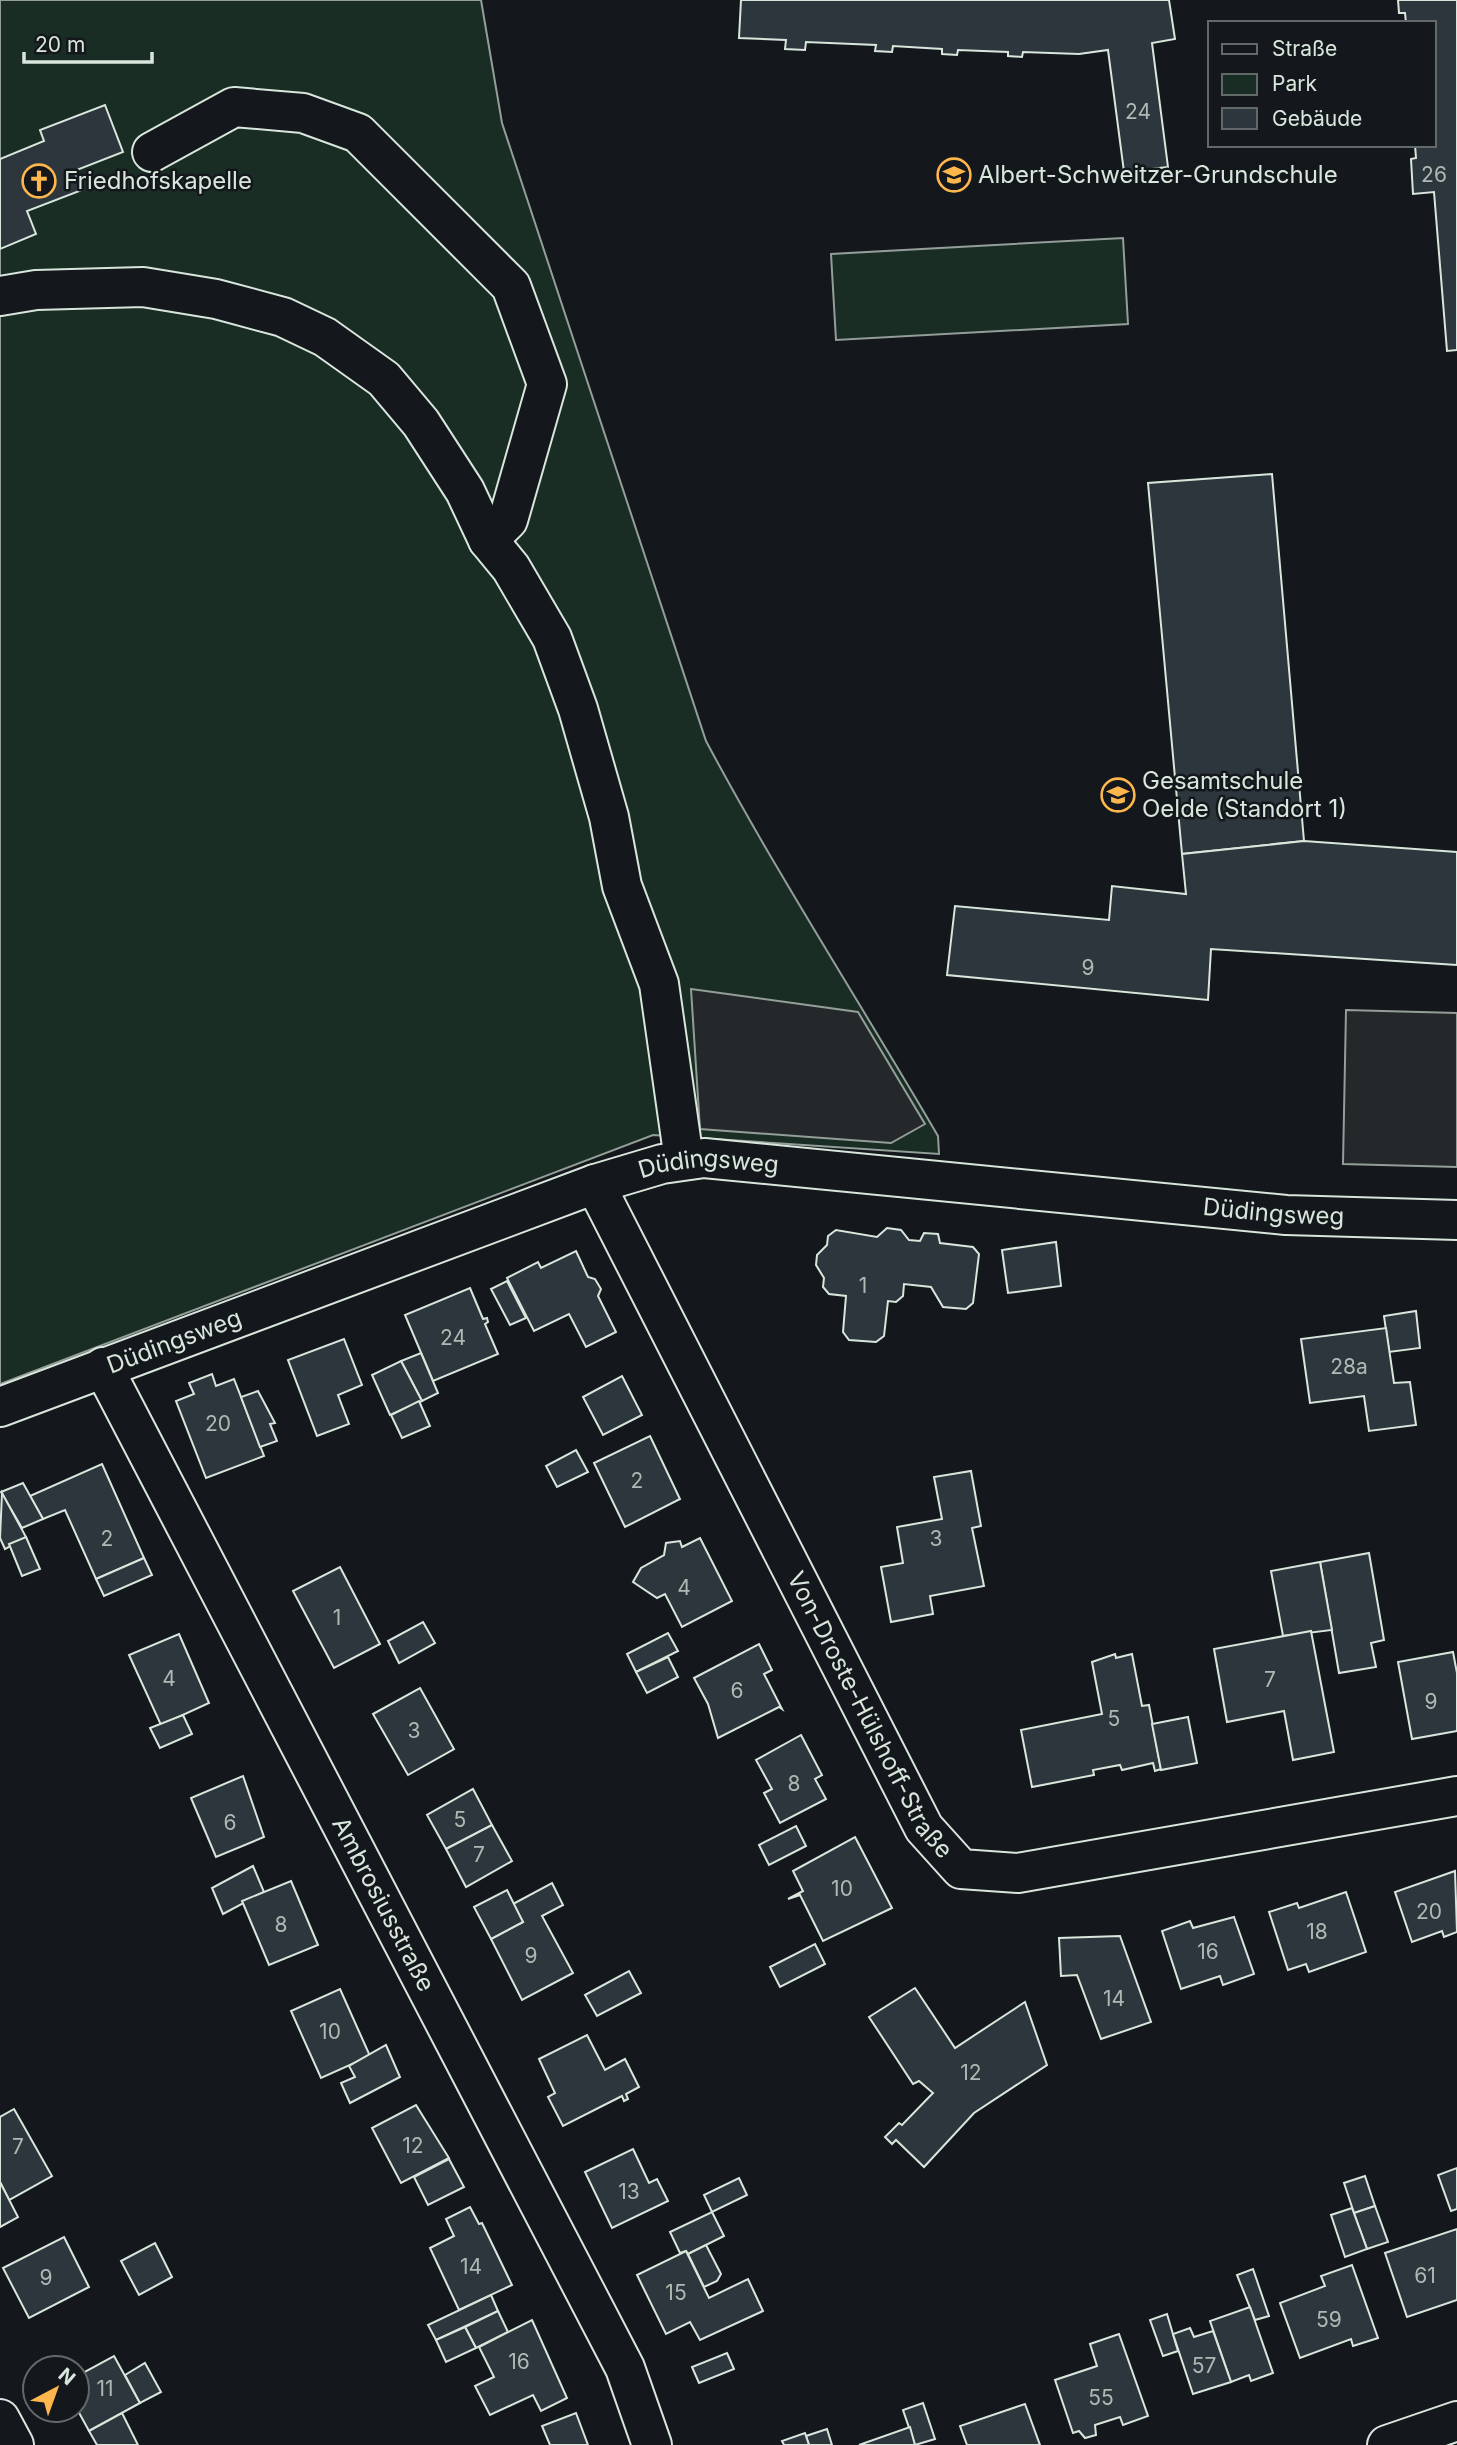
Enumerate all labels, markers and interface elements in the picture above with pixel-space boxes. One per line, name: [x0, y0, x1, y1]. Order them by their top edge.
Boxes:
scale bar: [24, 21, 152, 65]
legend: [1208, 21, 1436, 147]
text: 20 m: [35, 32, 85, 57]
text: Straße: [1272, 36, 1337, 61]
text: Park: [1272, 71, 1317, 96]
house number: 24: [1125, 99, 1151, 124]
text: Gebäude: [1272, 106, 1362, 131]
school or university icon: Albert-Schweitzer-Grundschule: [935, 156, 973, 194]
place label: Albert-Schweitzer-Grundschule: [978, 160, 1338, 189]
church icon: Friedhofskapelle: [20, 162, 58, 200]
house number: 26: [1421, 162, 1447, 187]
place label: Friedhofskapelle: [64, 166, 252, 195]
place label: Gesamtschule Oelde (Standort 1): [1142, 766, 1347, 823]
school or university icon: Gesamtschule Oelde (Standort 1): [1099, 776, 1137, 814]
house number: 9: [1081, 955, 1095, 980]
street label: Düdingsweg: [635, 1143, 780, 1184]
street label: Düdingsweg: [1202, 1192, 1345, 1231]
house number: 1: [859, 1273, 867, 1298]
street label: Düdingsweg: [103, 1303, 245, 1380]
house number: 24: [440, 1325, 466, 1350]
house number: 28a: [1330, 1354, 1368, 1379]
house number: 20: [205, 1411, 231, 1436]
house number: 2: [631, 1468, 643, 1493]
house number: 2: [101, 1526, 113, 1551]
house number: 3: [930, 1526, 942, 1551]
street label: Von-Droste-Hülshoff-Straße: [781, 1567, 959, 1864]
house number: 4: [677, 1575, 691, 1600]
house number: 1: [333, 1605, 341, 1630]
house number: 4: [162, 1666, 176, 1691]
house number: 7: [1264, 1667, 1276, 1692]
house number: 6: [730, 1678, 744, 1703]
house number: 9: [1424, 1689, 1438, 1714]
house number: 5: [1108, 1706, 1120, 1731]
house number: 3: [408, 1718, 420, 1743]
house number: 8: [788, 1771, 801, 1796]
house number: 5: [454, 1807, 466, 1832]
house number: 6: [223, 1810, 237, 1835]
street label: Ambrosiusstraße: [326, 1812, 441, 1996]
house number: 7: [473, 1842, 485, 1867]
house number: 10: [831, 1876, 853, 1901]
house number: 20: [1416, 1899, 1442, 1924]
house number: 8: [275, 1912, 288, 1937]
house number: 18: [1306, 1919, 1328, 1944]
house number: 16: [1197, 1939, 1219, 1964]
house number: 9: [524, 1943, 538, 1968]
house number: 14: [1103, 1986, 1125, 2011]
house number: 10: [319, 2019, 341, 2044]
house number: 12: [960, 2060, 982, 2085]
house number: 12: [402, 2133, 424, 2158]
house number: 7: [12, 2134, 24, 2159]
house number: 13: [618, 2179, 640, 2204]
house number: 14: [460, 2254, 482, 2279]
house number: 61: [1414, 2263, 1436, 2288]
house number: 9: [39, 2265, 53, 2290]
house number: 15: [665, 2280, 687, 2305]
house number: 59: [1316, 2307, 1342, 2332]
house number: 16: [508, 2349, 530, 2374]
house number: 57: [1192, 2353, 1216, 2378]
north arrow: [21, 2354, 91, 2424]
text: N: [54, 2363, 80, 2390]
house number: 11: [96, 2376, 114, 2401]
house number: 55: [1088, 2385, 1114, 2410]

